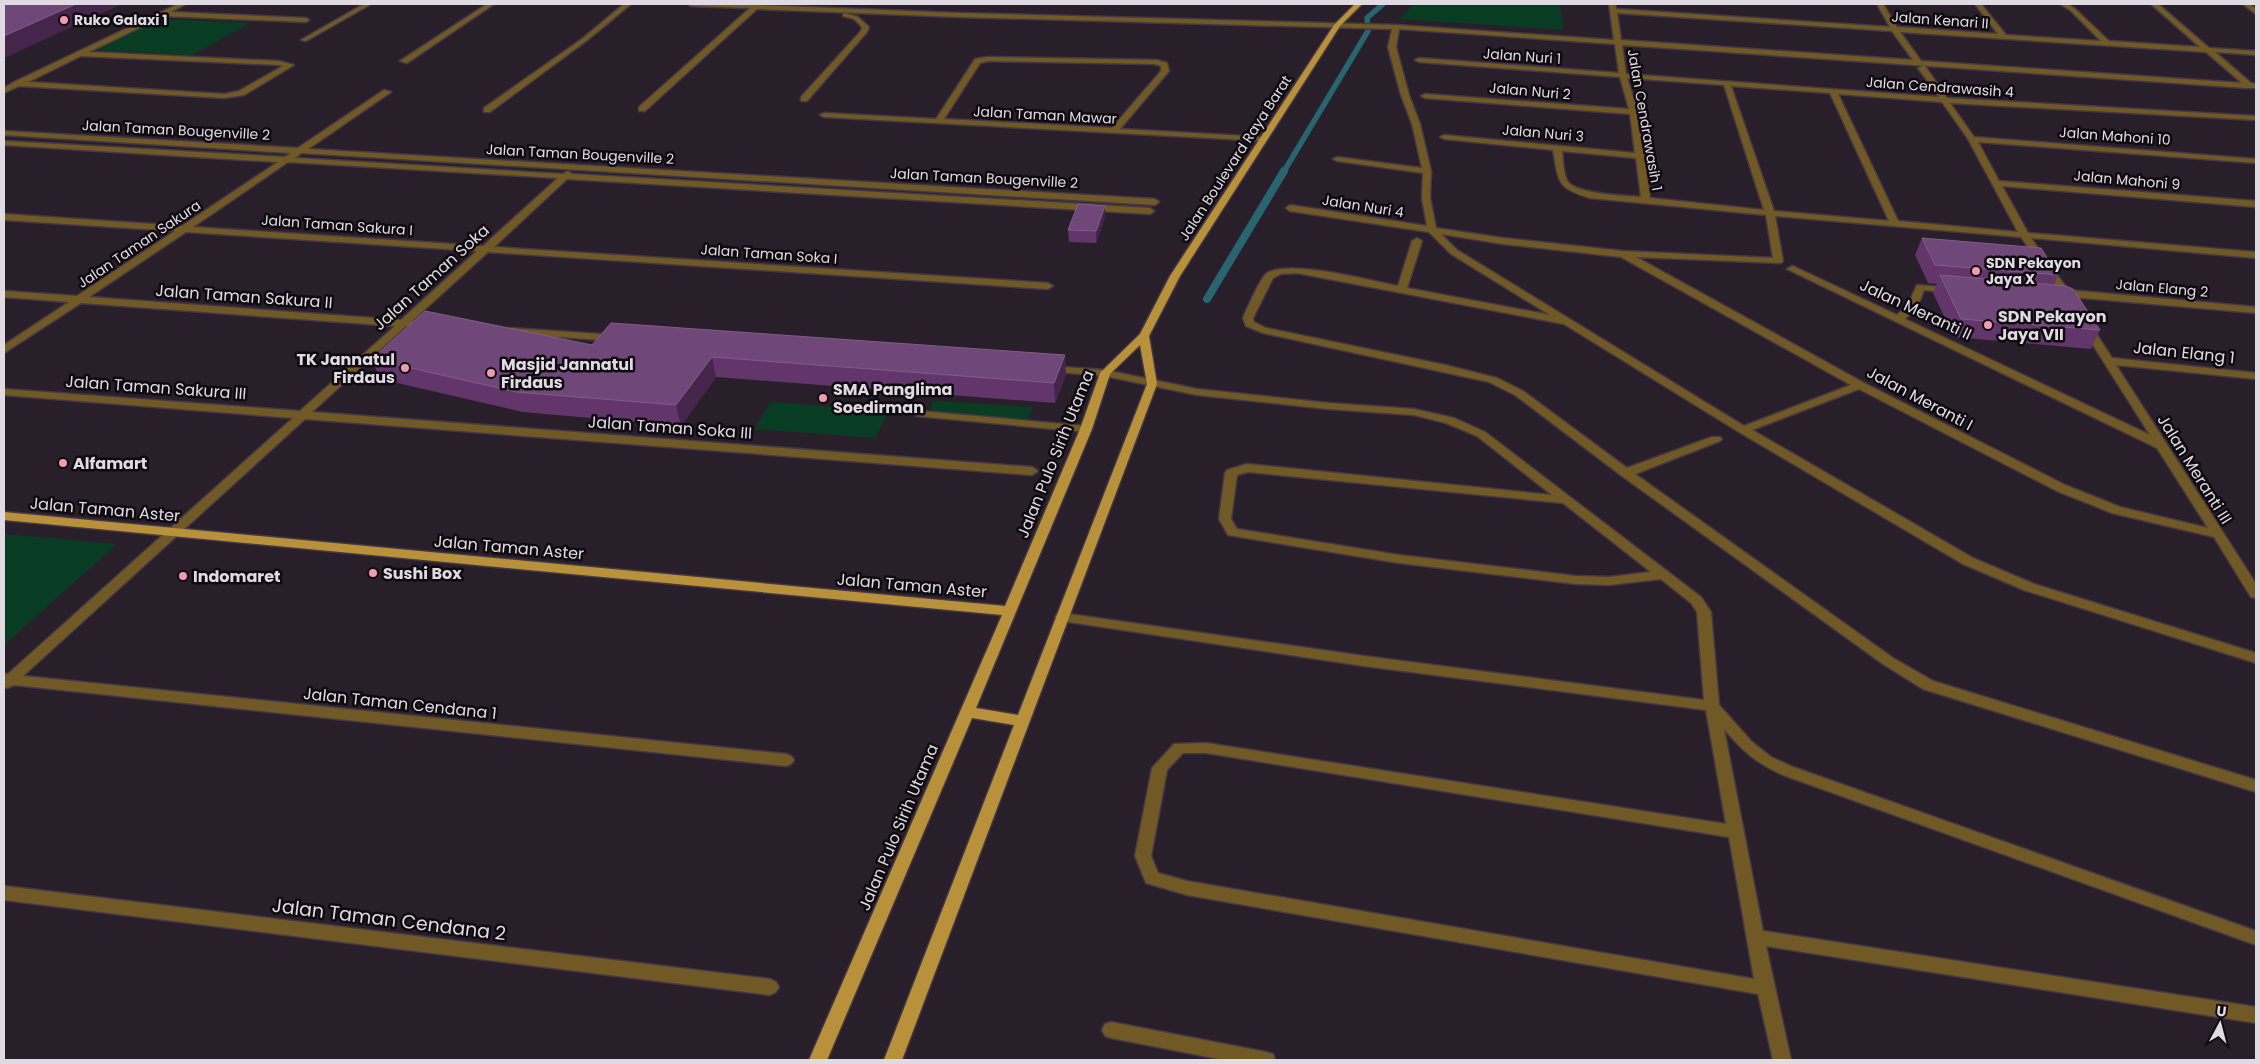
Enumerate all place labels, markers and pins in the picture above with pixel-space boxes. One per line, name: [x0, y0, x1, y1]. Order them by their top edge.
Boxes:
place label: Ruko Galaxi 1: [74, 10, 168, 30]
marker: Ruko Galaxi 1: [58, 14, 70, 26]
place label: SDN Pekayon Jaya X: [1986, 253, 2081, 289]
marker: SDN Pekayon Jaya X: [1970, 265, 1982, 277]
place label: SDN Pekayon Jaya VII: [1998, 305, 2107, 346]
marker: SDN Pekayon Jaya VII: [1982, 319, 1994, 331]
place label: TK Jannatul Firdaus: [296, 348, 395, 389]
place label: Masjid Jannatul Firdaus: [501, 353, 634, 394]
marker: TK Jannatul Firdaus: [399, 362, 411, 374]
marker: Masjid Jannatul Firdaus: [485, 367, 497, 379]
place label: SMA Panglima Soedirman: [833, 378, 952, 419]
marker: SMA Panglima Soedirman: [817, 392, 829, 404]
place label: Alfamart: [73, 452, 147, 475]
marker: Alfamart: [57, 457, 69, 469]
place label: Sushi Box: [383, 562, 462, 585]
place label: Indomaret: [193, 565, 281, 588]
marker: Sushi Box: [367, 567, 379, 579]
marker: Indomaret: [177, 570, 189, 582]

